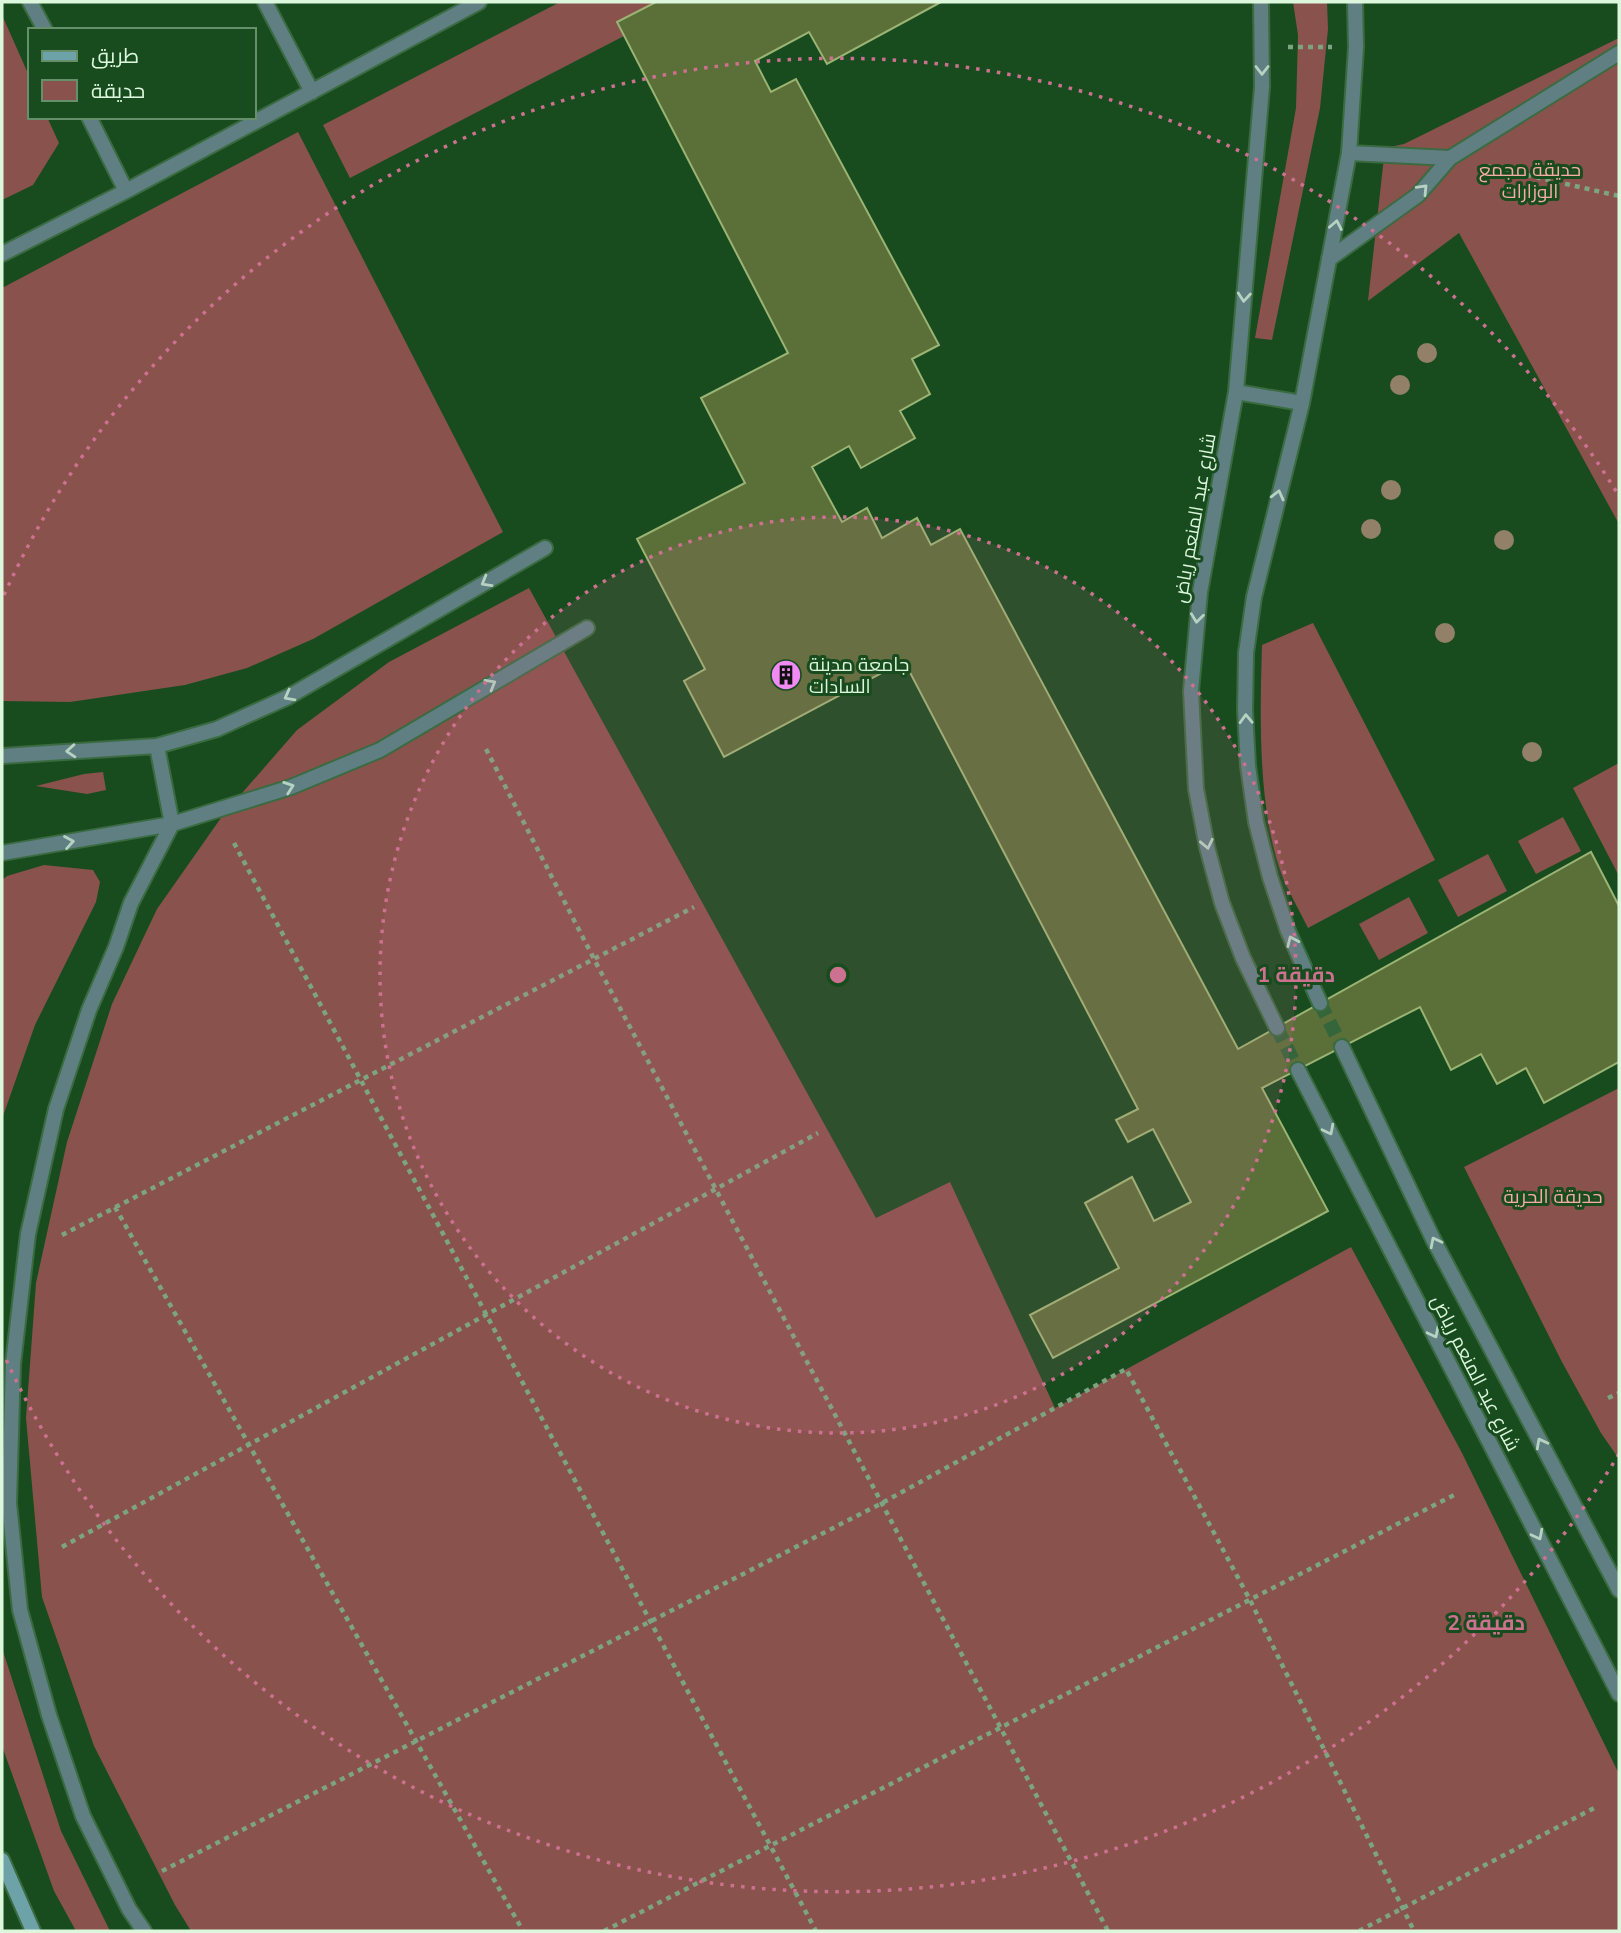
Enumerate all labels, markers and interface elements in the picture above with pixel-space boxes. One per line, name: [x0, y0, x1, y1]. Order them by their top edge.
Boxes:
legend: [28, 28, 256, 119]
text: طريق: [91, 42, 139, 69]
one-way arrow: [1254, 65, 1270, 76]
text: حديقة: [91, 77, 145, 103]
park label: حديقة مجمع الوزارات: [1479, 157, 1581, 203]
one-way arrow: [1414, 184, 1427, 197]
one-way arrow: [1327, 219, 1342, 231]
one-way arrow: [1237, 291, 1252, 302]
street label: شارع عبد المنعم رياض: [1167, 431, 1223, 605]
one-way arrow: [1270, 489, 1284, 501]
one-way arrow: [480, 574, 493, 587]
one-way arrow: [1189, 613, 1204, 624]
place label: جامعة مدينة السادات: [809, 652, 909, 698]
building icon: جامعة مدينة السادات: [769, 658, 803, 692]
one-way arrow: [484, 679, 497, 692]
one-way arrow: [284, 688, 296, 701]
one-way arrow: [1238, 713, 1253, 724]
one-way arrow: [65, 744, 76, 759]
one-way arrow: [283, 781, 295, 795]
one-way arrow: [63, 835, 75, 850]
one-way arrow: [1199, 838, 1213, 850]
one-way arrow: [1286, 935, 1300, 948]
text: 1 دقيقة: [1257, 961, 1335, 987]
centre of rings: [826, 963, 850, 987]
one-way arrow: [1321, 1123, 1335, 1136]
park label: حديقة الحرية: [1504, 1184, 1602, 1208]
one-way arrow: [1430, 1237, 1443, 1249]
street label: شارع عبد المنعم رياض: [1425, 1291, 1526, 1456]
one-way arrow: [1425, 1326, 1439, 1338]
one-way arrow: [1536, 1438, 1550, 1450]
one-way arrow: [1529, 1528, 1543, 1540]
text: 2 دقيقة: [1447, 1609, 1525, 1635]

